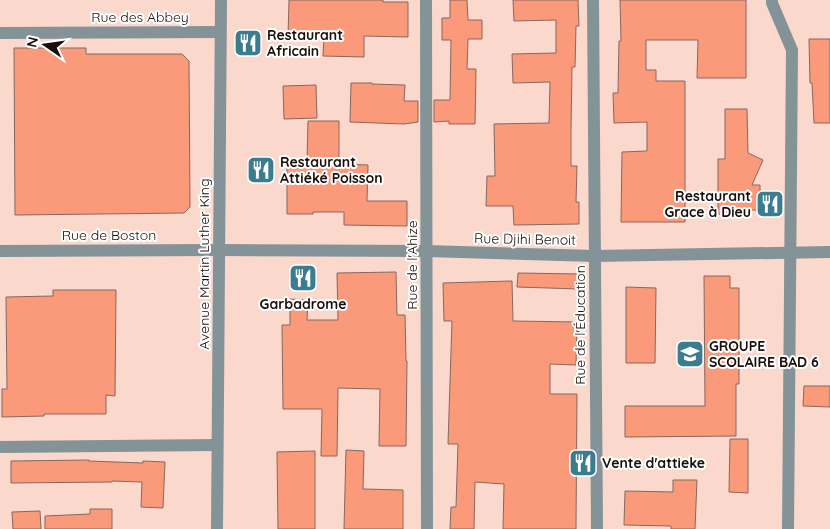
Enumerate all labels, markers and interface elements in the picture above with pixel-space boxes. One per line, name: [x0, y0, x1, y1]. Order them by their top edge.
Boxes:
street label: Rue des Abbey: [91, 8, 189, 26]
north arrow: [20, 20, 70, 70]
place label: Restaurant Africain: [267, 26, 343, 60]
restaurant icon: Restaurant Africain: [233, 28, 263, 58]
text: N: [22, 35, 42, 49]
place label: Restaurant Attiéké Poisson: [280, 153, 383, 187]
restaurant icon: Restaurant Attiéké Poisson: [246, 155, 276, 185]
street label: Avenue Martin Luther King: [195, 178, 213, 350]
place label: Restaurant Grace à Dieu: [665, 187, 751, 221]
restaurant icon: Restaurant Grace à Dieu: [755, 189, 785, 219]
street label: Rue de l'Ahize: [403, 220, 421, 310]
street label: Rue de Boston: [62, 226, 156, 244]
street label: Rue Djihi Benoit: [474, 229, 576, 249]
restaurant icon: Garbadrome: [288, 263, 318, 293]
street label: Rue de l'Éducation: [571, 265, 589, 385]
place label: Garbadrome: [260, 295, 346, 313]
place label: GROUPE SCOLAIRE BAD 6: [709, 337, 819, 371]
school or university icon: GROUPE SCOLAIRE BAD 6: [675, 339, 705, 369]
restaurant icon: Vente d'attieke: [568, 448, 598, 478]
place label: Vente d'attieke: [602, 454, 705, 472]

